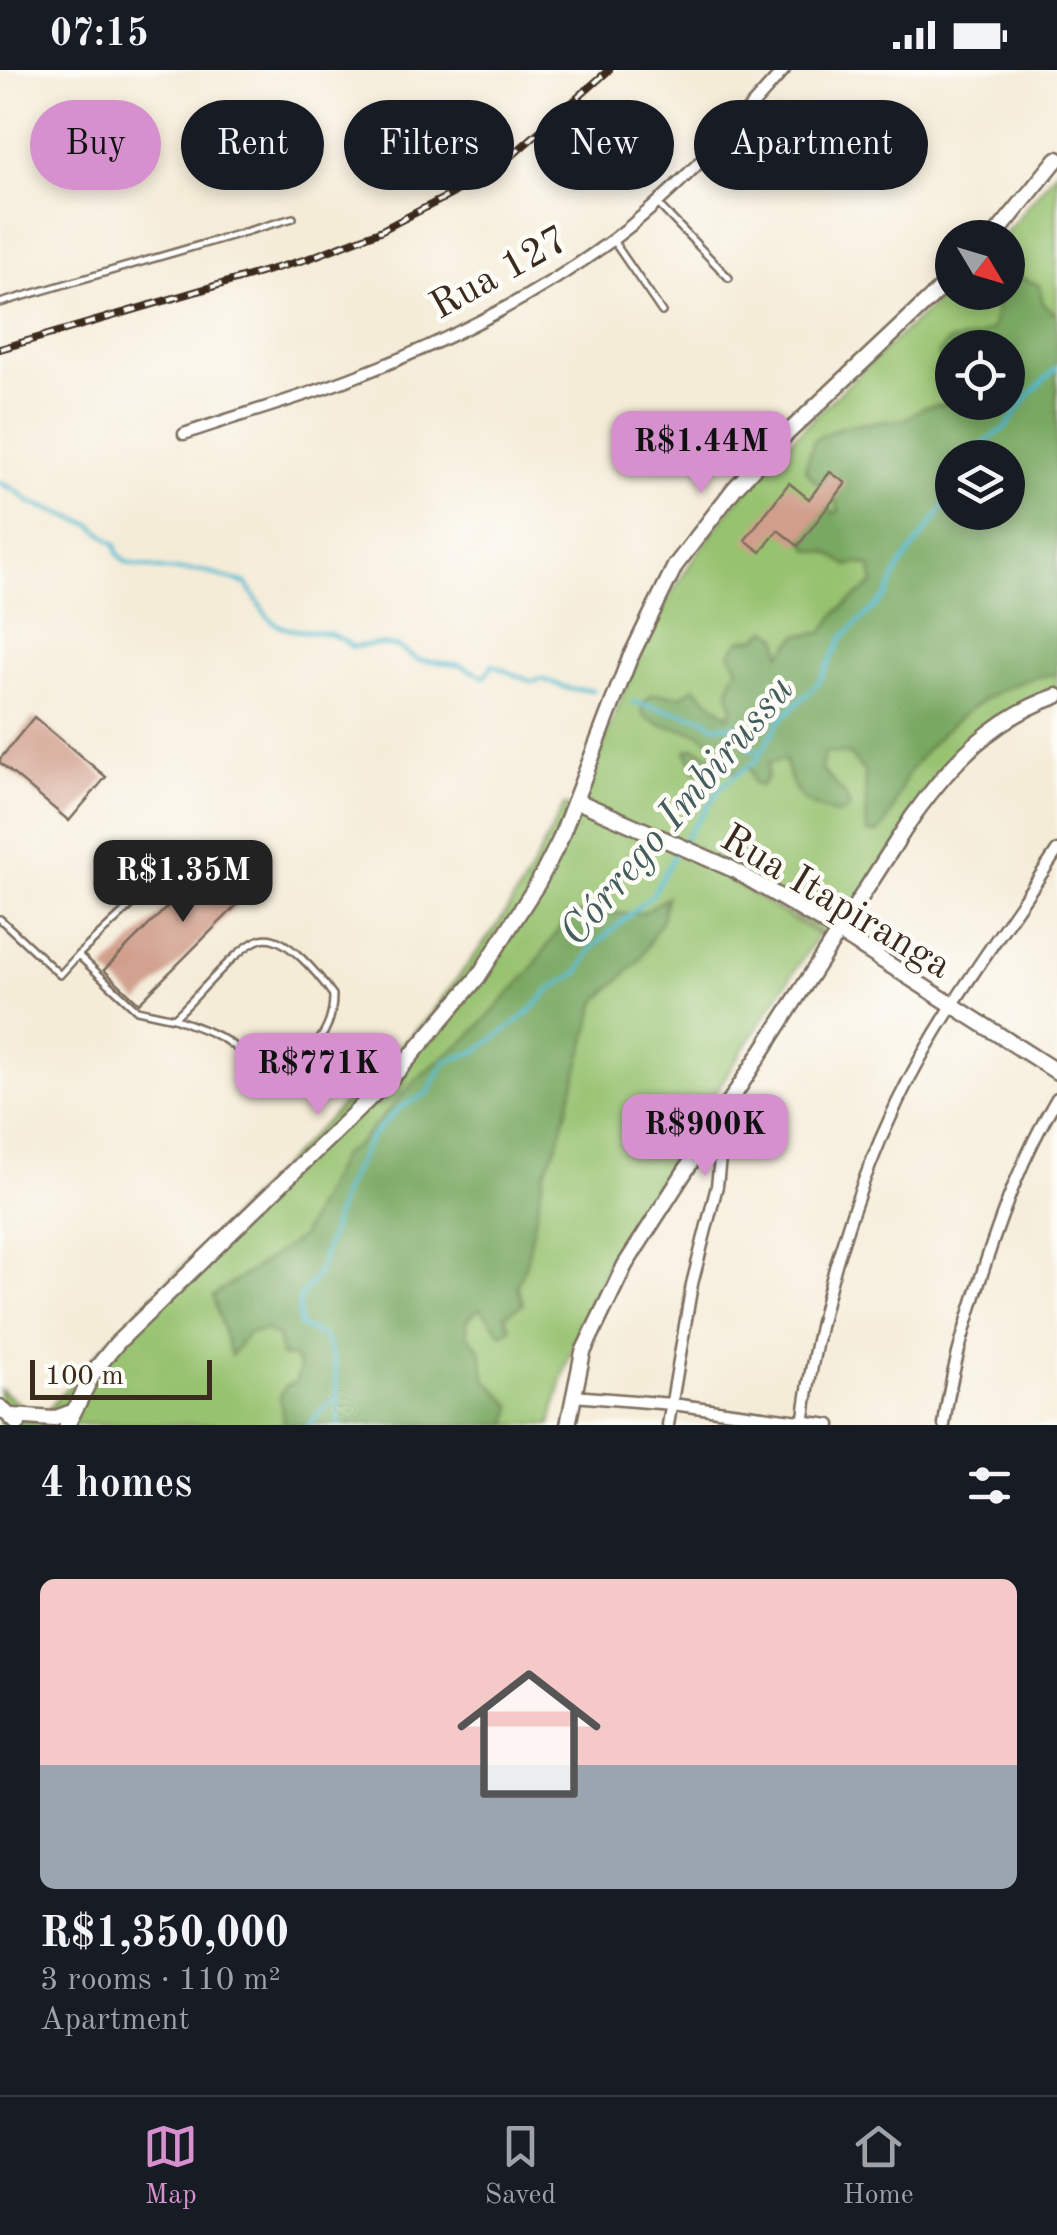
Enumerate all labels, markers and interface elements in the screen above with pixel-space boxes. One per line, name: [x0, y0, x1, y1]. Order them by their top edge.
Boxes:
text: 07:15: [50, 16, 149, 54]
chip: Buy: [30, 100, 161, 190]
chip: Rent: [181, 100, 324, 190]
chip: Filters: [344, 100, 514, 190]
chip: New: [534, 100, 674, 190]
chip: Apartment: [694, 100, 928, 190]
north arrow: [935, 220, 1025, 310]
map controls: [935, 220, 1025, 530]
street label: Rua 127: [424, 221, 575, 328]
button: locate: [935, 330, 1025, 420]
pin: R$1.44M: [609, 411, 793, 496]
text: R$1.44M: [633, 427, 769, 459]
button: layers: [935, 440, 1025, 530]
water label: Córrego Imbirussu: [553, 668, 803, 955]
street label: Rua Itapiranga: [713, 819, 957, 988]
pin: R$1.35M: [91, 840, 275, 925]
text: R$1.35M: [115, 856, 251, 888]
pin: R$771K: [237, 1033, 399, 1118]
text: R$771K: [257, 1049, 379, 1081]
pin: R$900K: [624, 1094, 786, 1179]
text: R$900K: [644, 1110, 766, 1142]
scale bar: [30, 1355, 212, 1400]
text: 100 m: [45, 1363, 124, 1391]
icon: filters: [962, 1458, 1017, 1513]
text: 4 homes: [40, 1464, 192, 1506]
icon: home: [439, 1644, 619, 1824]
text: R$1,350,000: [40, 1914, 289, 1956]
text: 3 rooms · 110 m²: [40, 1965, 281, 1997]
text: Apartment: [40, 2005, 190, 2037]
tab: Map: [143, 2119, 198, 2214]
tab: Saved: [485, 2119, 556, 2214]
tab: Home: [843, 2119, 914, 2214]

